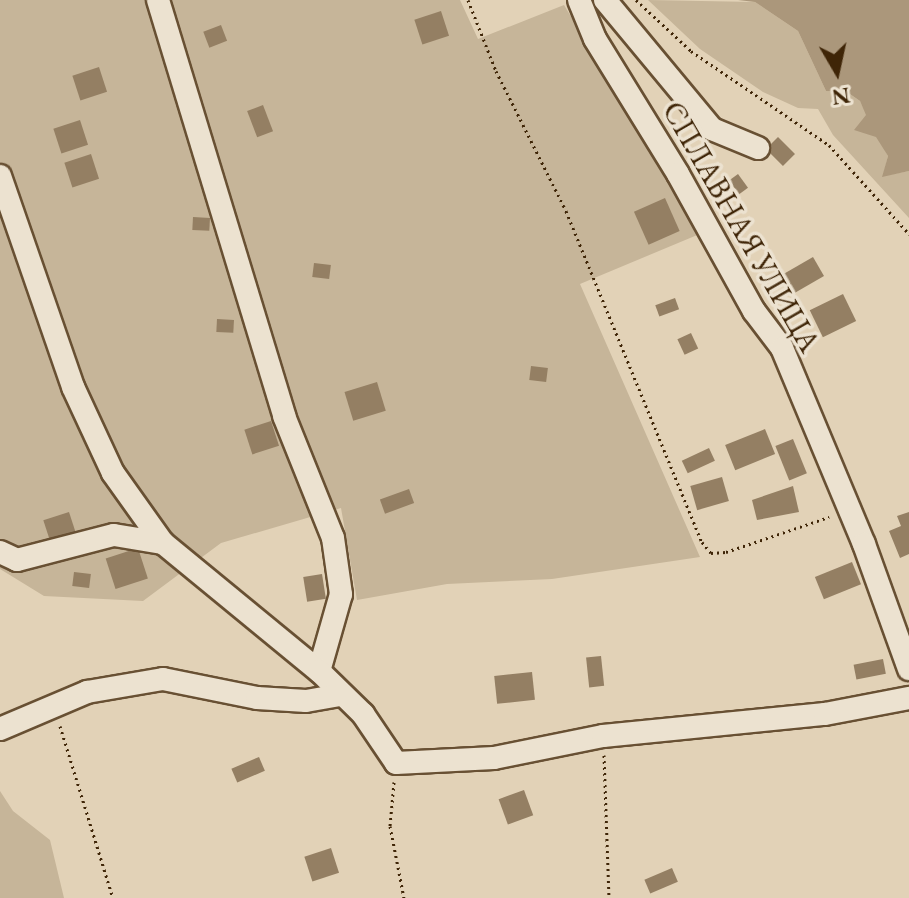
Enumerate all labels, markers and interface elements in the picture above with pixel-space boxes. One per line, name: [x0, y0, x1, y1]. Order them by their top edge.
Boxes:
north arrow: [797, 32, 877, 112]
text: N: [830, 80, 852, 112]
street label: СПЛАВНАЯ УЛИЦА: [655, 95, 827, 359]

